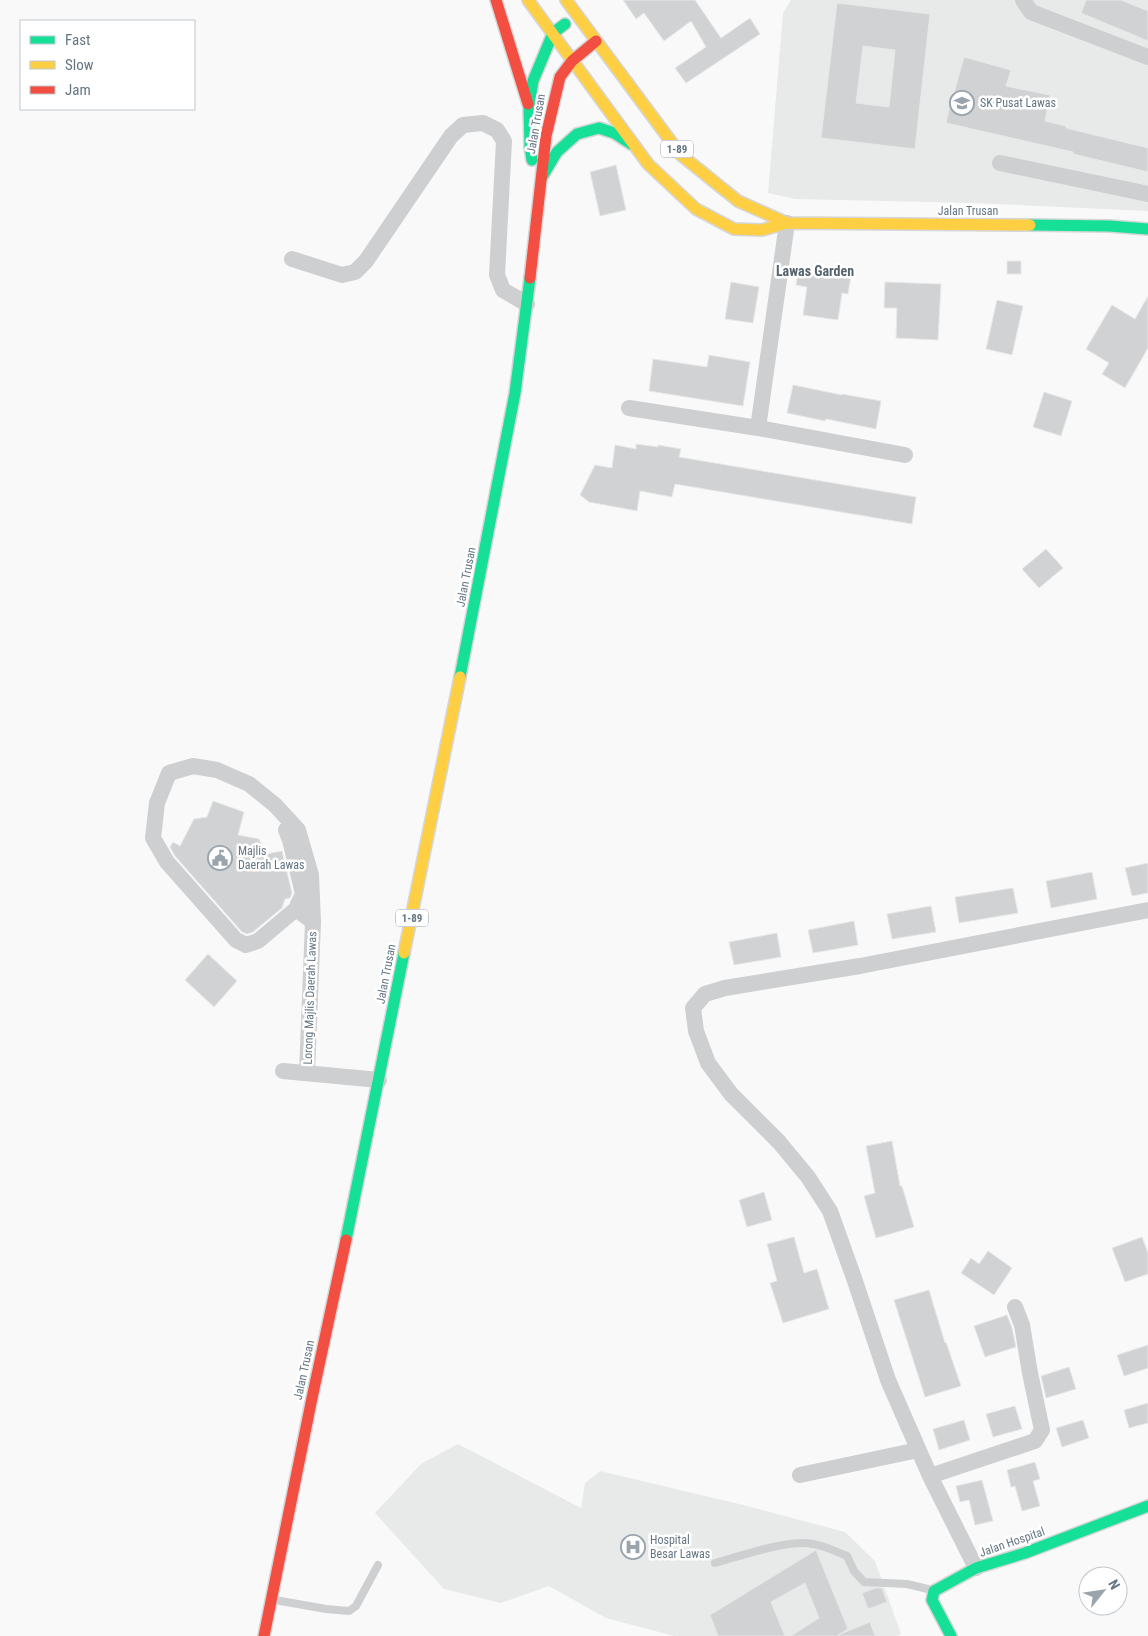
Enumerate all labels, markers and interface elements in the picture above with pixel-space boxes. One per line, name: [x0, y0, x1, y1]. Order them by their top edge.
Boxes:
legend: [20, 20, 195, 110]
text: Fast: [65, 31, 90, 49]
text: Slow: [65, 56, 94, 74]
text: Jam: [65, 81, 91, 99]
school or university icon: SK Pusat Lawas: [949, 90, 975, 116]
street label: Jalan Trusan: [524, 93, 548, 155]
place label: SK Pusat Lawas: [980, 96, 1056, 110]
road number: 1-89: [661, 140, 693, 158]
street label: Jalan Trusan: [938, 204, 999, 218]
district label: Lawas Garden: [776, 263, 854, 279]
street label: Jalan Trusan: [453, 546, 479, 608]
place label: Majlis Daerah Lawas: [238, 844, 304, 872]
public building icon: Majlis Daerah Lawas: [207, 845, 233, 871]
road number: 1-89: [396, 910, 428, 926]
street label: Lorong Majlis Daerah Lawas: [301, 931, 319, 1065]
street label: Jalan Trusan: [373, 943, 399, 1005]
street label: Jalan Trusan: [291, 1339, 317, 1401]
street label: Jalan Hospital: [977, 1524, 1047, 1560]
place label: Hospital Besar Lawas: [650, 1533, 710, 1561]
hospital icon: Hospital Besar Lawas: [620, 1534, 646, 1560]
north arrow: [1078, 1566, 1128, 1616]
text: N: [1105, 1577, 1123, 1592]

